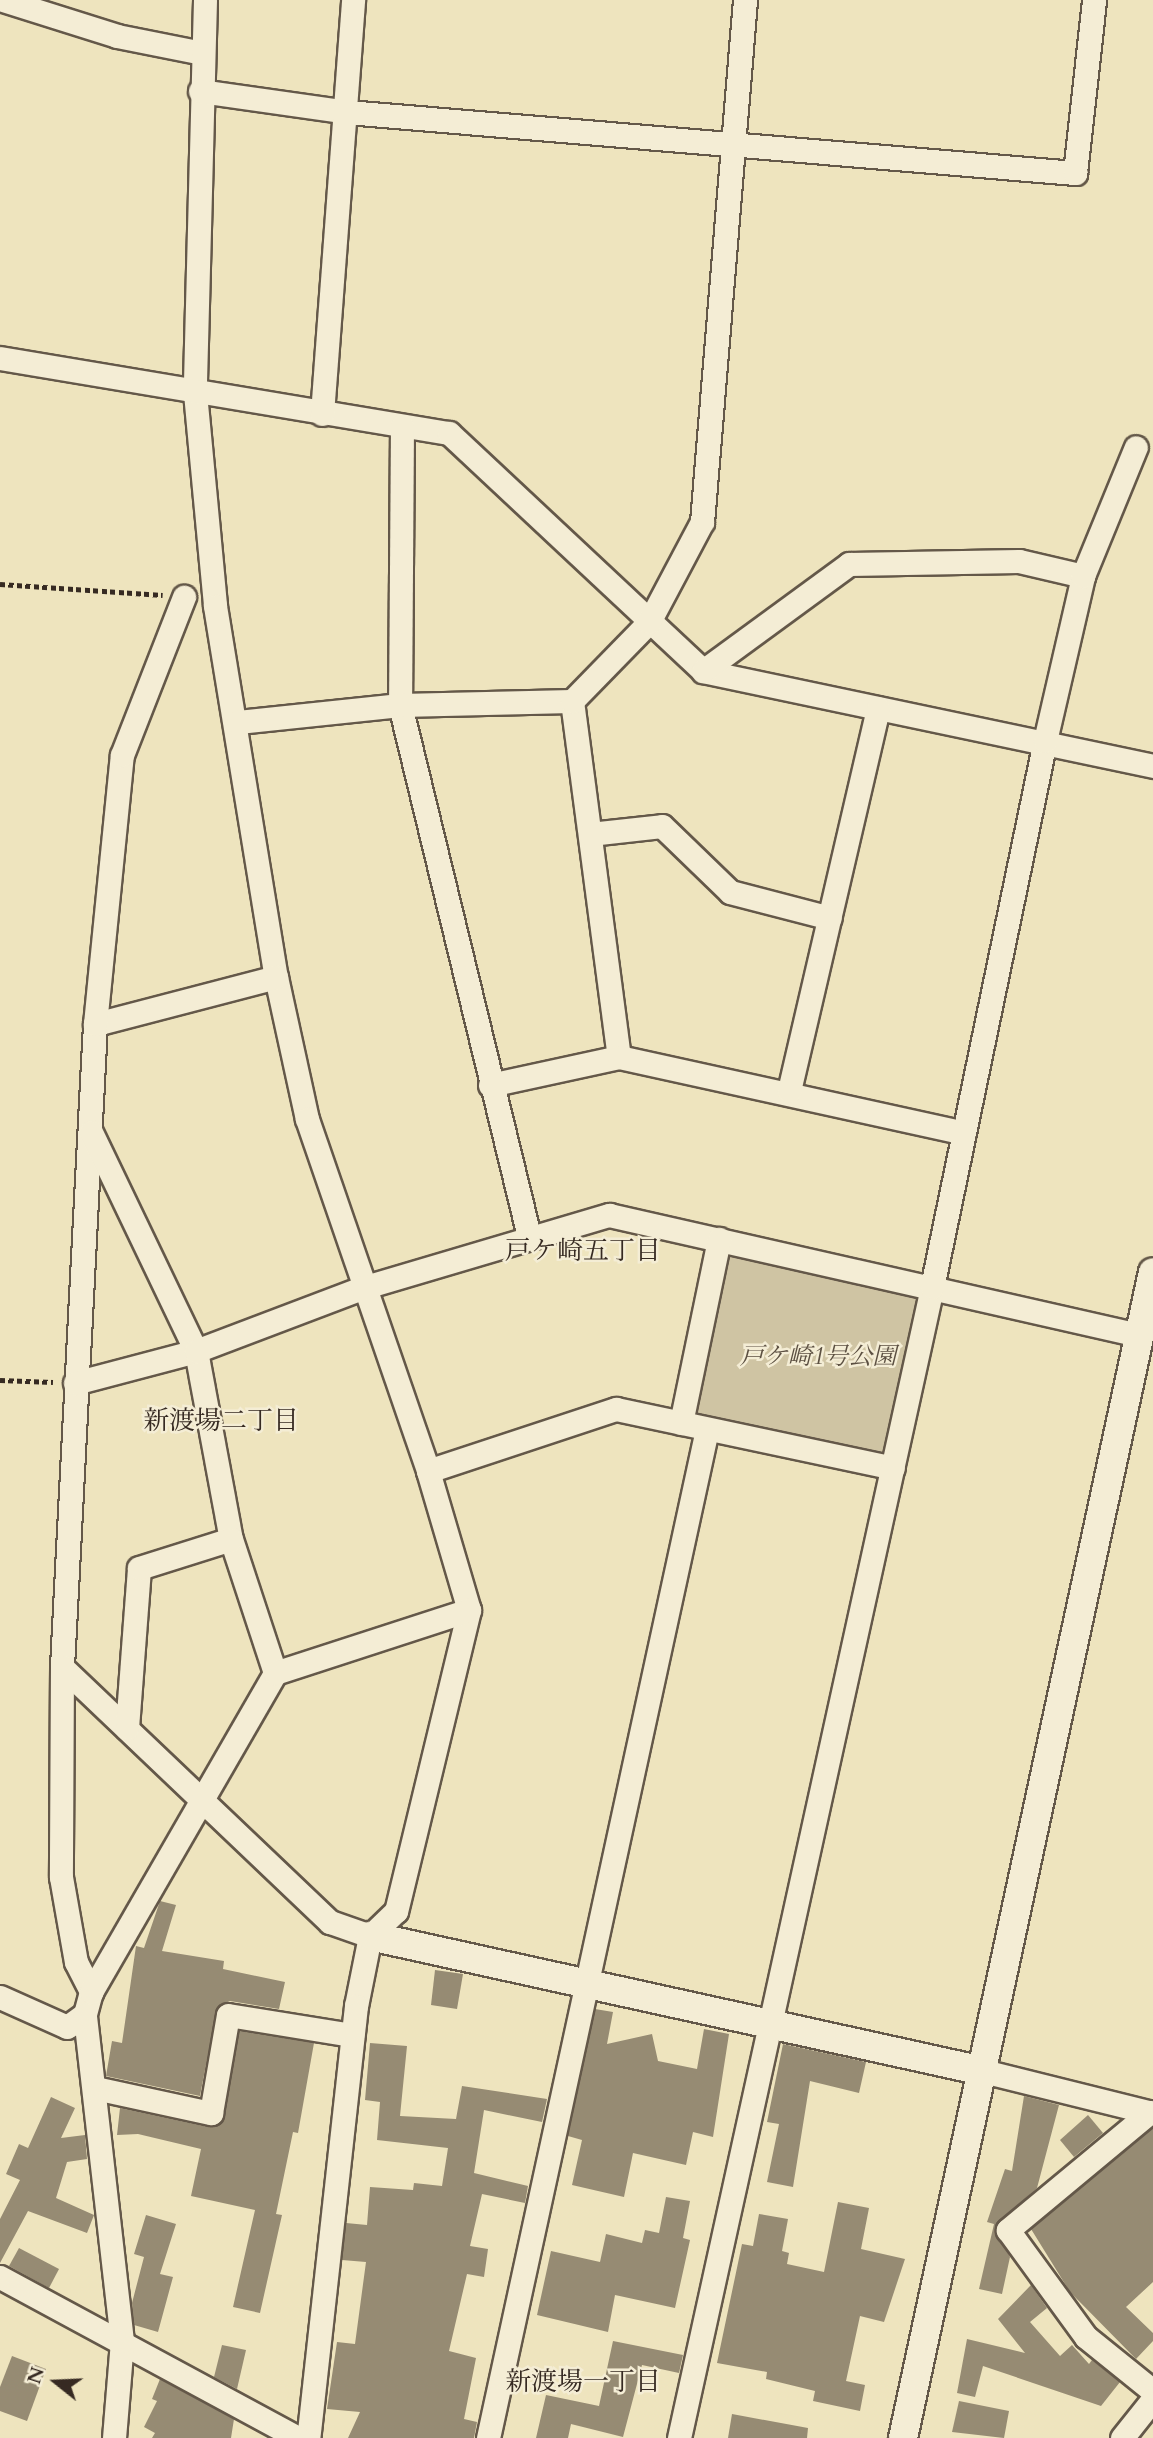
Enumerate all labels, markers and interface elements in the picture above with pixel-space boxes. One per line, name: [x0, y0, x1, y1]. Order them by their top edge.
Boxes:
district label: 戸ケ崎五丁目: [505, 1235, 661, 1267]
park label: 戸ケ崎1号公園: [740, 1343, 896, 1371]
district label: 新渡場二丁目: [143, 1405, 299, 1437]
north arrow: [21, 2347, 91, 2417]
text: N: [21, 2364, 51, 2387]
district label: 新渡場一丁目: [505, 2366, 661, 2398]

